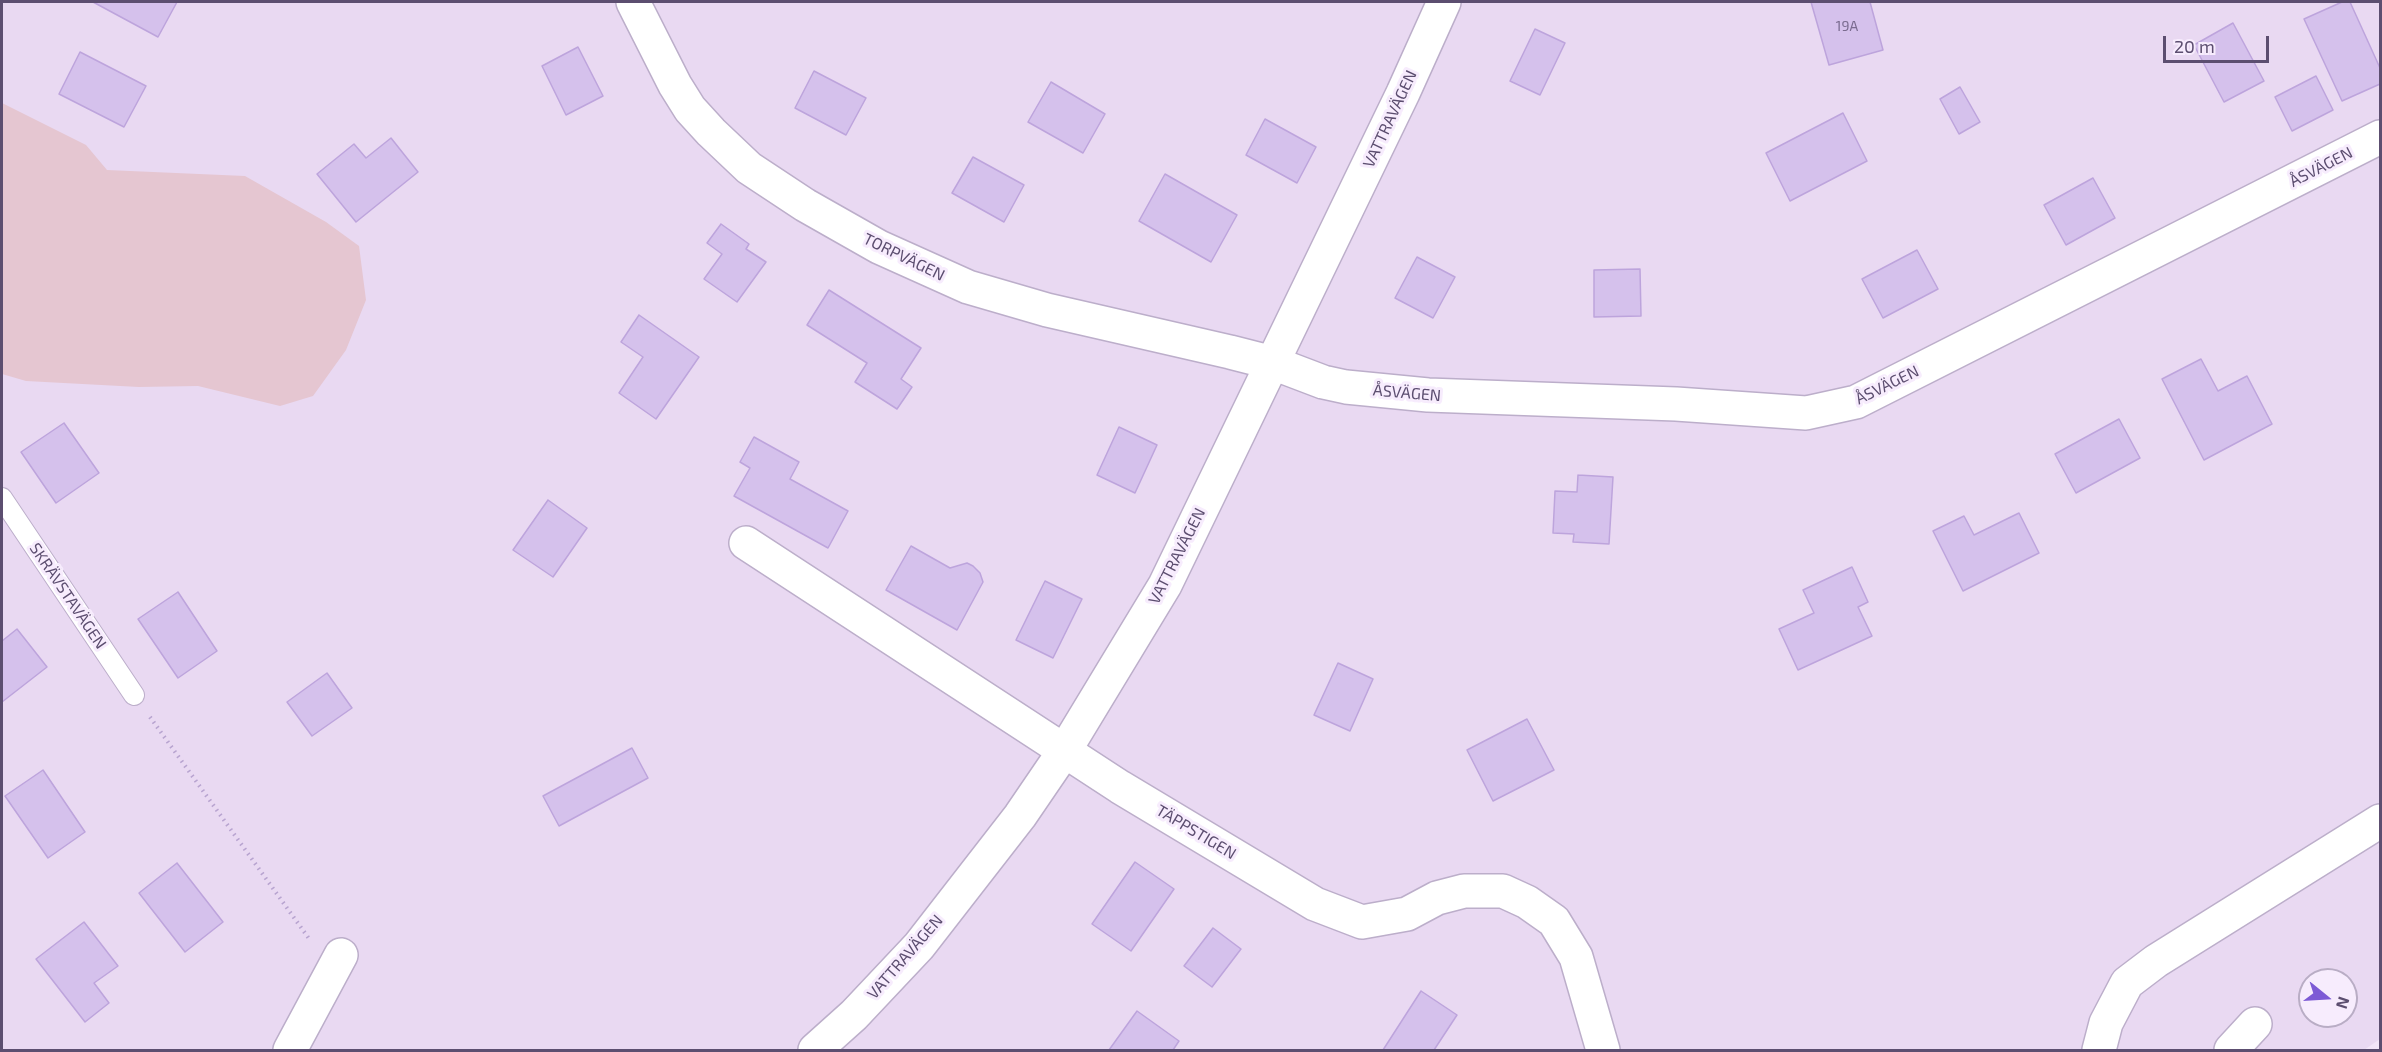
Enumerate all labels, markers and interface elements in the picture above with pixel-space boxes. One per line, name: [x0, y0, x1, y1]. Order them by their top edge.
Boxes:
house number: 19A: [1836, 18, 1858, 34]
scale bar: [2166, 24, 2272, 62]
text: 20 m: [2174, 35, 2215, 57]
street label: VATTRAVÄGEN: [1359, 67, 1421, 171]
street label: ÅSVÄGEN: [2286, 143, 2356, 191]
street label: TORPVÄGEN: [860, 229, 948, 285]
street label: ÅSVÄGEN: [1852, 361, 1922, 409]
street label: ÅSVÄGEN: [1372, 380, 1442, 406]
street label: VATTRAVÄGEN: [1145, 505, 1209, 607]
street label: SKRÄVSTAVÄGEN: [25, 539, 111, 653]
street label: TÄPPSTIGEN: [1153, 801, 1239, 863]
street label: VATTRAVÄGEN: [863, 911, 947, 1003]
north arrow: [2298, 968, 2358, 1028]
text: N: [2333, 995, 2355, 1012]

